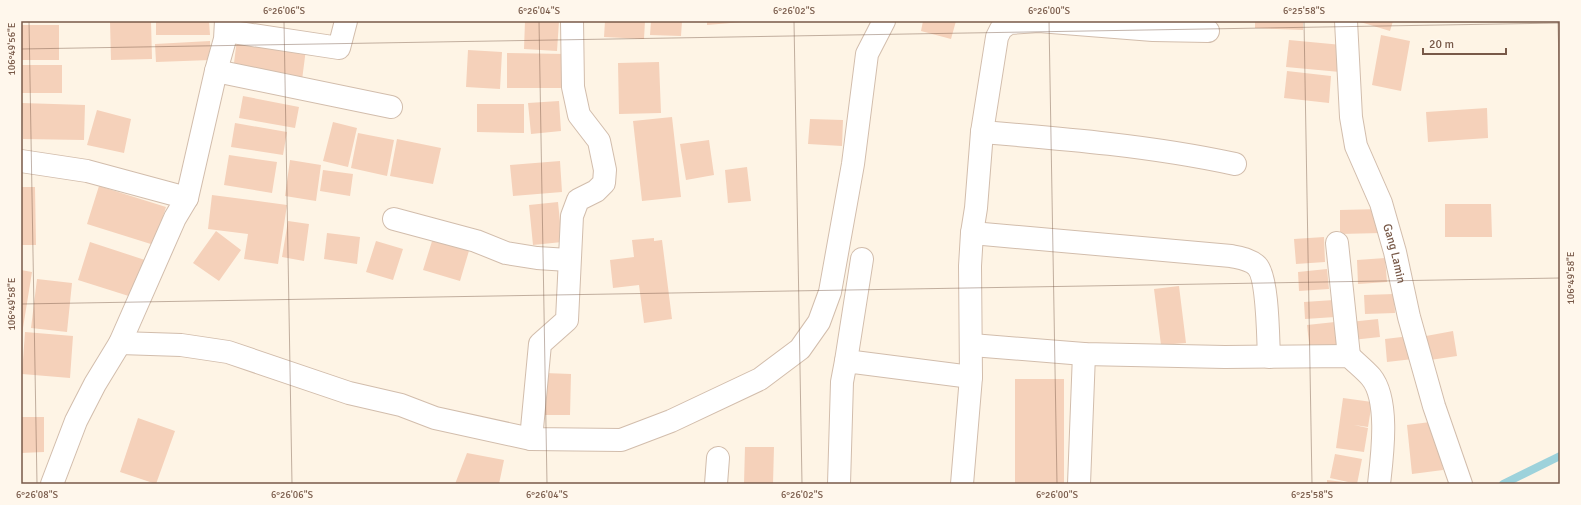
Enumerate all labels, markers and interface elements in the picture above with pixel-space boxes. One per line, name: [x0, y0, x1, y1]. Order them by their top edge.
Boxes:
text: 6°26'06"S: [263, 5, 306, 17]
text: 6°26'04"S: [518, 5, 561, 17]
text: 6°26'02"S: [773, 5, 816, 17]
text: 6°26'00"S: [1028, 5, 1071, 17]
text: 6°25'58"S: [1283, 5, 1326, 17]
text: 106°49'56"E: [6, 22, 18, 76]
scale bar: [1423, 30, 1506, 56]
text: 20 m: [1429, 37, 1454, 52]
street label: Gang Lamin: [1379, 222, 1409, 285]
text: 106°49'58"E: [1565, 251, 1577, 305]
text: 106°49'58"E: [6, 277, 18, 331]
text: 6°26'08"S: [16, 489, 59, 501]
text: 6°26'06"S: [271, 489, 314, 501]
text: 6°26'04"S: [526, 489, 569, 501]
text: 6°26'02"S: [781, 489, 824, 501]
text: 6°26'00"S: [1036, 489, 1079, 501]
text: 6°25'58"S: [1291, 489, 1334, 501]

